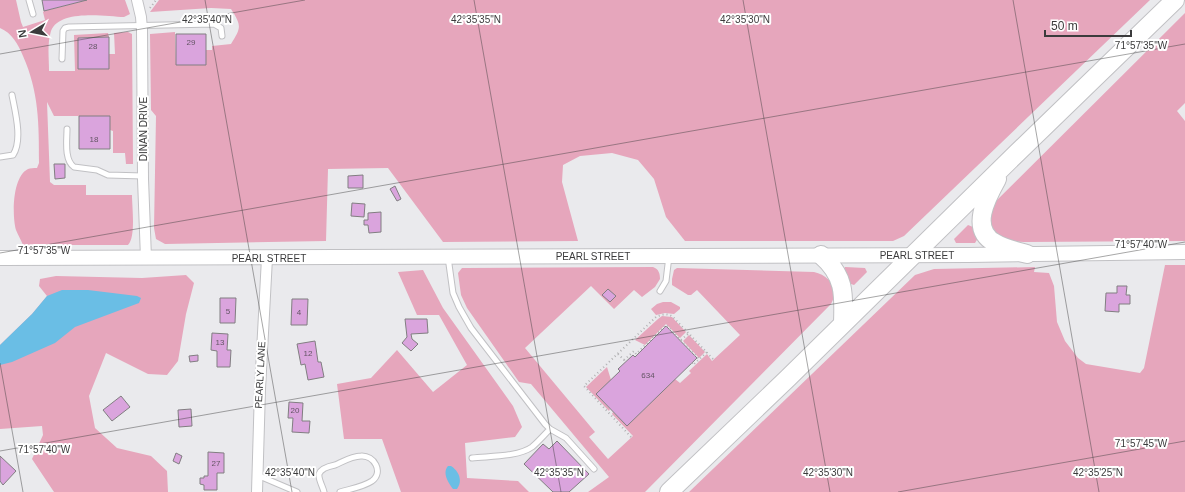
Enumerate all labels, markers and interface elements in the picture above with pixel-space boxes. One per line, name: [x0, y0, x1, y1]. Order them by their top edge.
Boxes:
north arrow: [12, 12, 52, 52]
scale bar: [1045, 12, 1131, 38]
text: 42°35'40"N: [182, 14, 232, 25]
text: 42°35'35"N: [451, 14, 501, 25]
text: 42°35'30"N: [720, 14, 770, 25]
text: 50 m: [1051, 19, 1078, 33]
text: N: [16, 29, 29, 39]
house number: 29: [187, 38, 196, 47]
text: 71°57'35"W: [1115, 40, 1168, 51]
house number: 28: [89, 42, 98, 51]
street label: DINAN DRIVE: [138, 96, 149, 161]
house number: 18: [90, 135, 99, 144]
text: 71°57'40"W: [1115, 239, 1168, 250]
text: 71°57'35"W: [18, 245, 71, 256]
street label: PEARL STREET: [880, 250, 954, 261]
street label: PEARL STREET: [556, 251, 630, 262]
street label: PEARL STREET: [232, 253, 306, 264]
house number: 5: [226, 307, 231, 316]
house number: 4: [297, 308, 302, 317]
house number: 13: [216, 338, 225, 347]
street label: PEARLY LANE: [253, 341, 267, 409]
house number: 12: [304, 349, 313, 358]
house number: 634: [641, 371, 655, 380]
house number: 20: [291, 406, 300, 415]
text: 71°57'45"W: [1115, 438, 1168, 449]
text: 71°57'40"W: [18, 444, 71, 455]
house number: 27: [212, 459, 221, 468]
text: 42°35'40"N: [265, 467, 315, 478]
text: 42°35'35"N: [534, 467, 584, 478]
text: 42°35'30"N: [803, 467, 853, 478]
text: 42°35'25"N: [1073, 467, 1123, 478]

